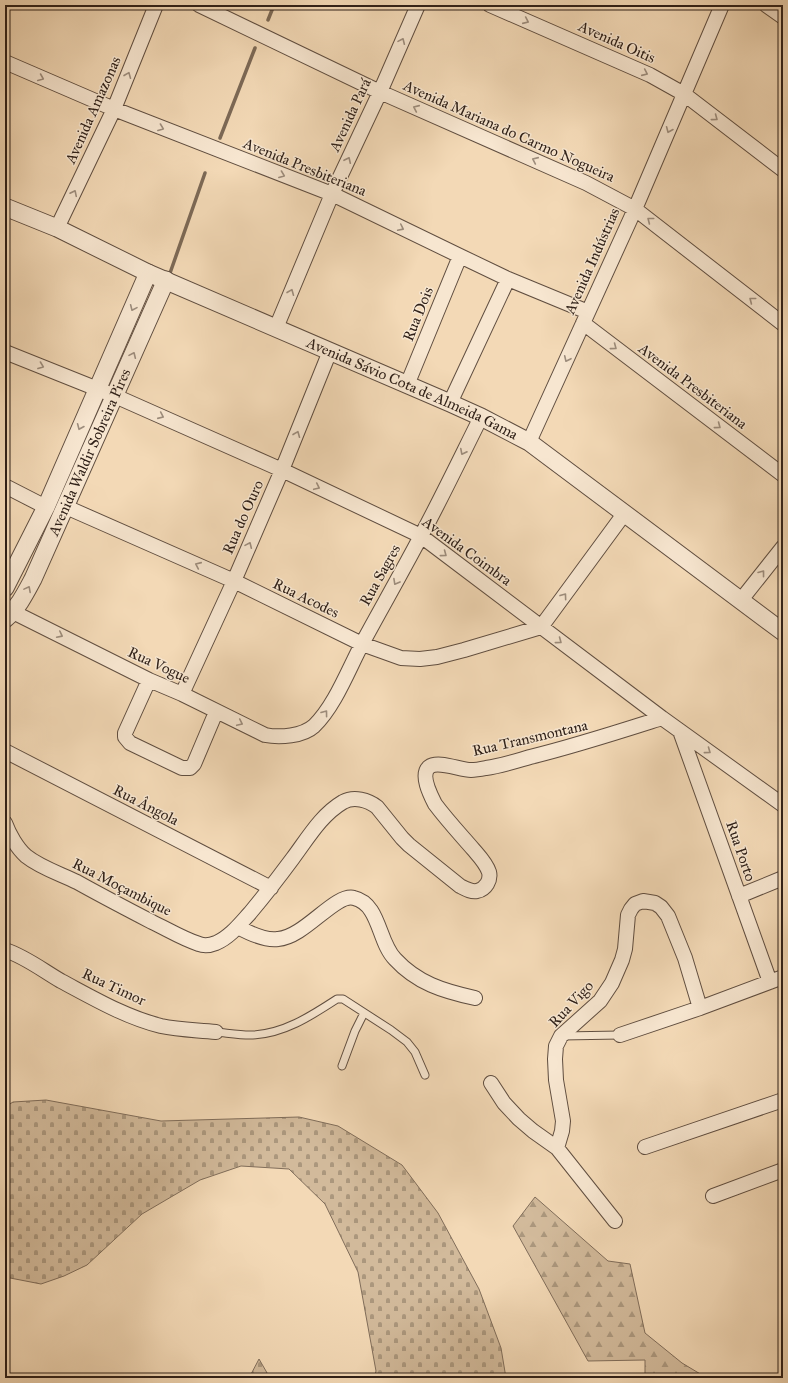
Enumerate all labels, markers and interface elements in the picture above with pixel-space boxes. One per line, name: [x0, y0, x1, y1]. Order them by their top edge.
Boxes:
one-way arrow: [522, 16, 529, 24]
street label: Avenida Oitis: [575, 17, 658, 67]
one-way arrow: [397, 38, 405, 46]
street label: Avenida Amazonas: [61, 54, 125, 167]
one-way arrow: [641, 68, 648, 76]
one-way arrow: [123, 71, 131, 79]
one-way arrow: [36, 73, 44, 81]
street label: Avenida Pará: [325, 75, 375, 155]
street label: Avenida Mariana do Carmo Nogueira: [400, 76, 618, 186]
one-way arrow: [412, 105, 420, 113]
one-way arrow: [711, 113, 718, 120]
one-way arrow: [157, 123, 164, 131]
one-way arrow: [666, 126, 674, 134]
street label: Avenida Presbiteriana: [240, 134, 370, 200]
one-way arrow: [343, 156, 351, 164]
one-way arrow: [531, 157, 538, 165]
one-way arrow: [279, 170, 286, 178]
one-way arrow: [69, 189, 77, 197]
street label: Avenida Indústrias: [560, 205, 623, 318]
one-way arrow: [647, 218, 654, 225]
one-way arrow: [396, 223, 404, 230]
street label: Rua Dois: [399, 284, 437, 344]
one-way arrow: [287, 289, 295, 296]
one-way arrow: [750, 298, 757, 305]
one-way arrow: [129, 305, 137, 312]
street label: Avenida Sávio Cota de Almeida Gama: [303, 333, 522, 444]
street label: Avenida Presbiteriana: [634, 339, 751, 433]
one-way arrow: [610, 342, 617, 349]
one-way arrow: [128, 351, 136, 359]
one-way arrow: [564, 354, 572, 362]
one-way arrow: [38, 361, 45, 369]
street label: Avenida Waldir Sobreira Pires: [44, 366, 134, 539]
one-way arrow: [157, 411, 165, 419]
one-way arrow: [713, 421, 720, 428]
one-way arrow: [77, 424, 85, 431]
one-way arrow: [292, 430, 300, 437]
one-way arrow: [461, 448, 468, 456]
street label: Rua do Ouro: [219, 477, 267, 557]
one-way arrow: [313, 482, 321, 490]
street label: Avenida Coimbra: [418, 512, 516, 590]
street label: Rua Sagres: [356, 541, 404, 609]
one-way arrow: [245, 542, 253, 549]
one-way arrow: [440, 549, 447, 556]
one-way arrow: [195, 562, 202, 570]
one-way arrow: [757, 571, 764, 578]
street label: Rua Acodes: [270, 574, 342, 622]
one-way arrow: [393, 578, 400, 585]
one-way arrow: [24, 585, 31, 593]
one-way arrow: [559, 593, 566, 600]
one-way arrow: [56, 630, 64, 638]
one-way arrow: [555, 636, 562, 643]
street label: Rua Vogue: [125, 643, 193, 687]
one-way arrow: [320, 711, 327, 718]
street label: Rua Transmontana: [471, 716, 590, 760]
one-way arrow: [236, 718, 243, 726]
one-way arrow: [704, 747, 711, 754]
street label: Rua Ângola: [110, 781, 182, 829]
street label: Rua Porto: [722, 819, 760, 884]
street label: Rua Moçambique: [69, 854, 175, 921]
street label: Rua Timor: [79, 964, 149, 1010]
street label: Rua Vigo: [545, 977, 597, 1031]

